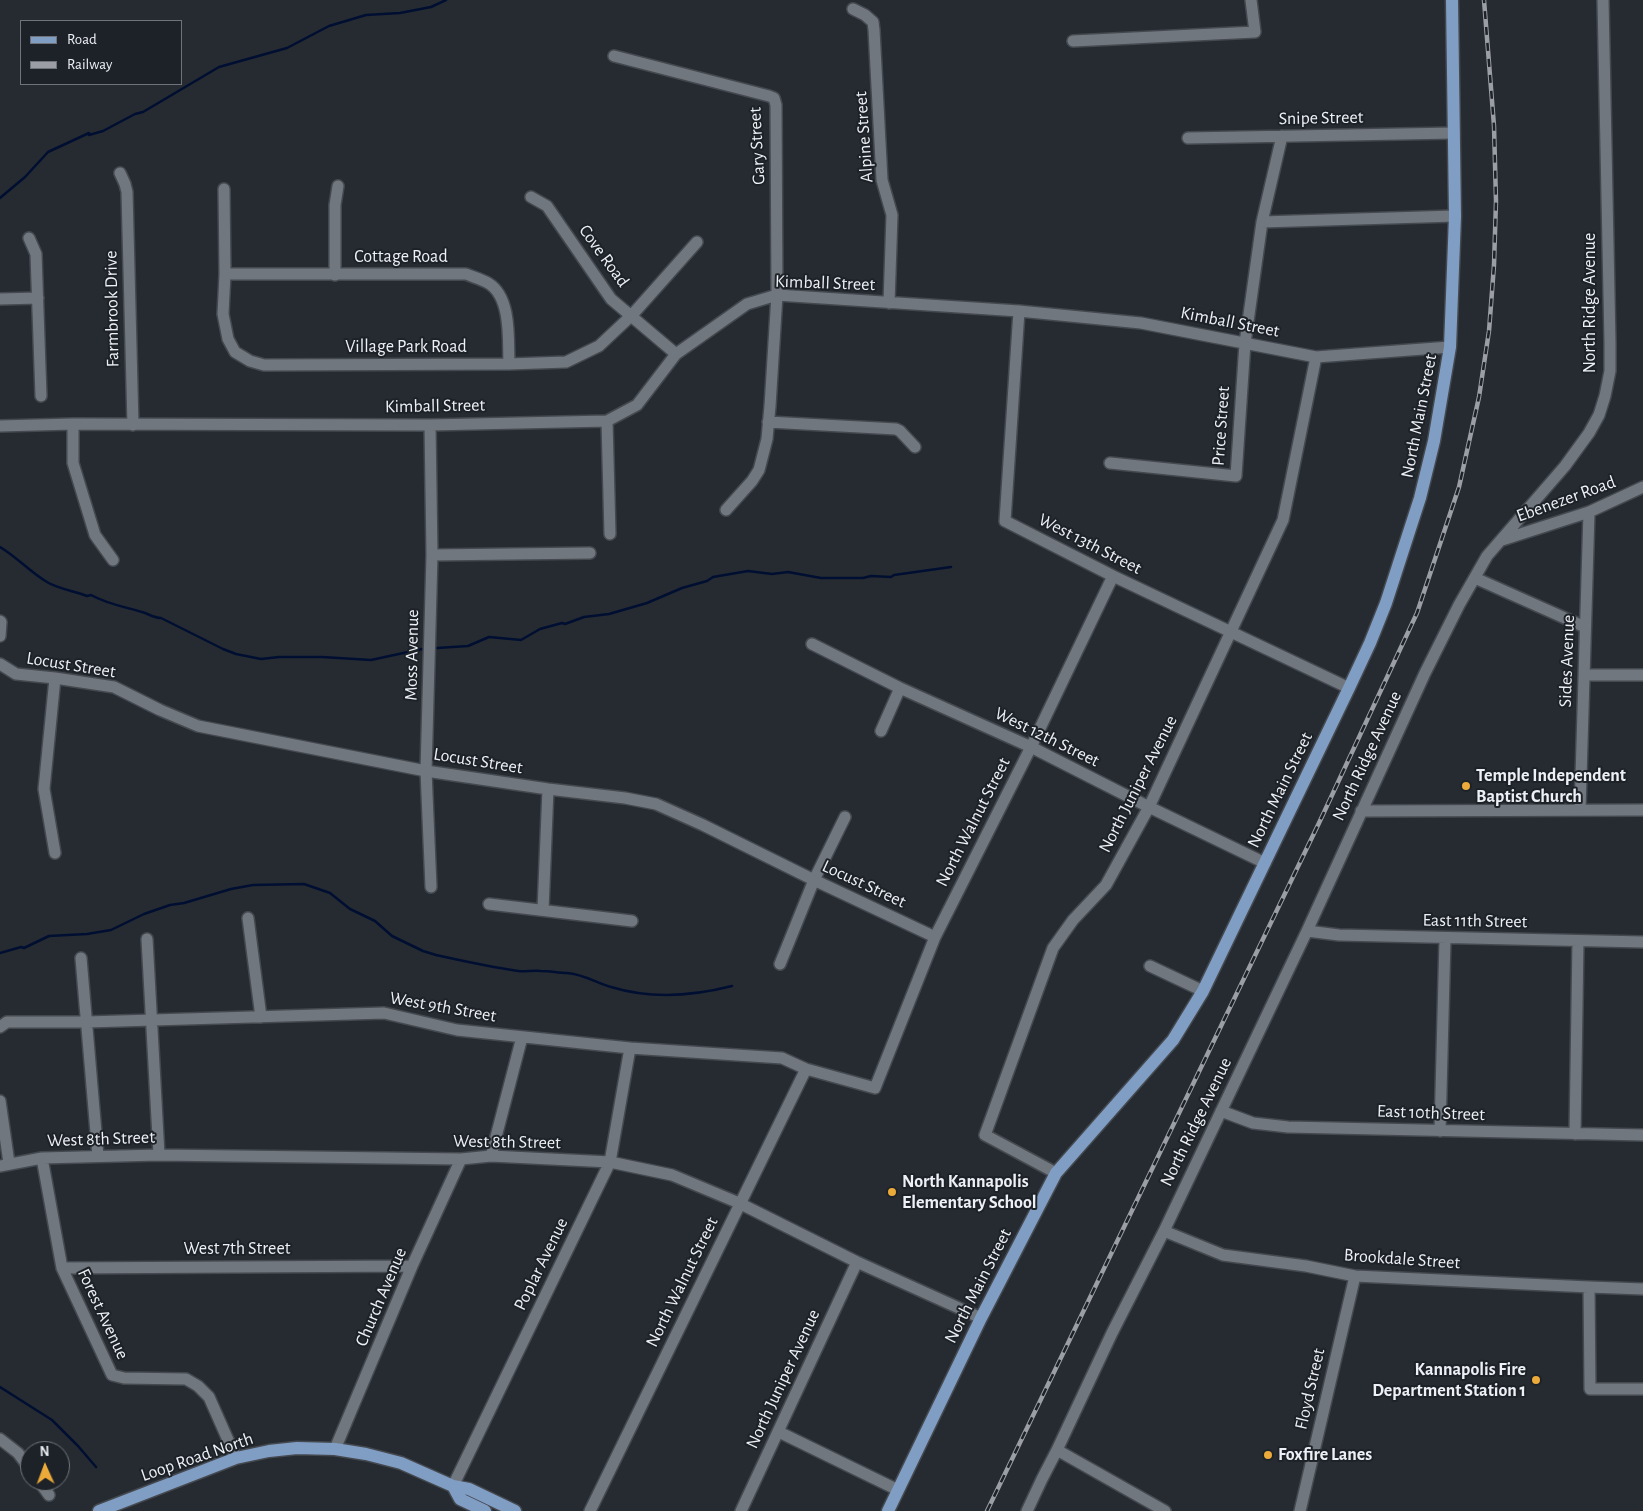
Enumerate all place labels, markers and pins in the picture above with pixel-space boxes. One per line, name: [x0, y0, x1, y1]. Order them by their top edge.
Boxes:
place label: Temple Independent Baptist Church: [1476, 765, 1626, 808]
marker: Temple Independent Baptist Church: [1460, 780, 1472, 792]
place label: North Kannapolis Elementary School: [902, 1171, 1037, 1214]
marker: North Kannapolis Elementary School: [886, 1186, 898, 1198]
place label: Kannapolis Fire Department Station 1: [1372, 1359, 1526, 1402]
marker: Kannapolis Fire Department Station 1: [1530, 1374, 1542, 1386]
place label: Foxfire Lanes: [1278, 1444, 1372, 1466]
marker: Foxfire Lanes: [1262, 1449, 1274, 1461]

